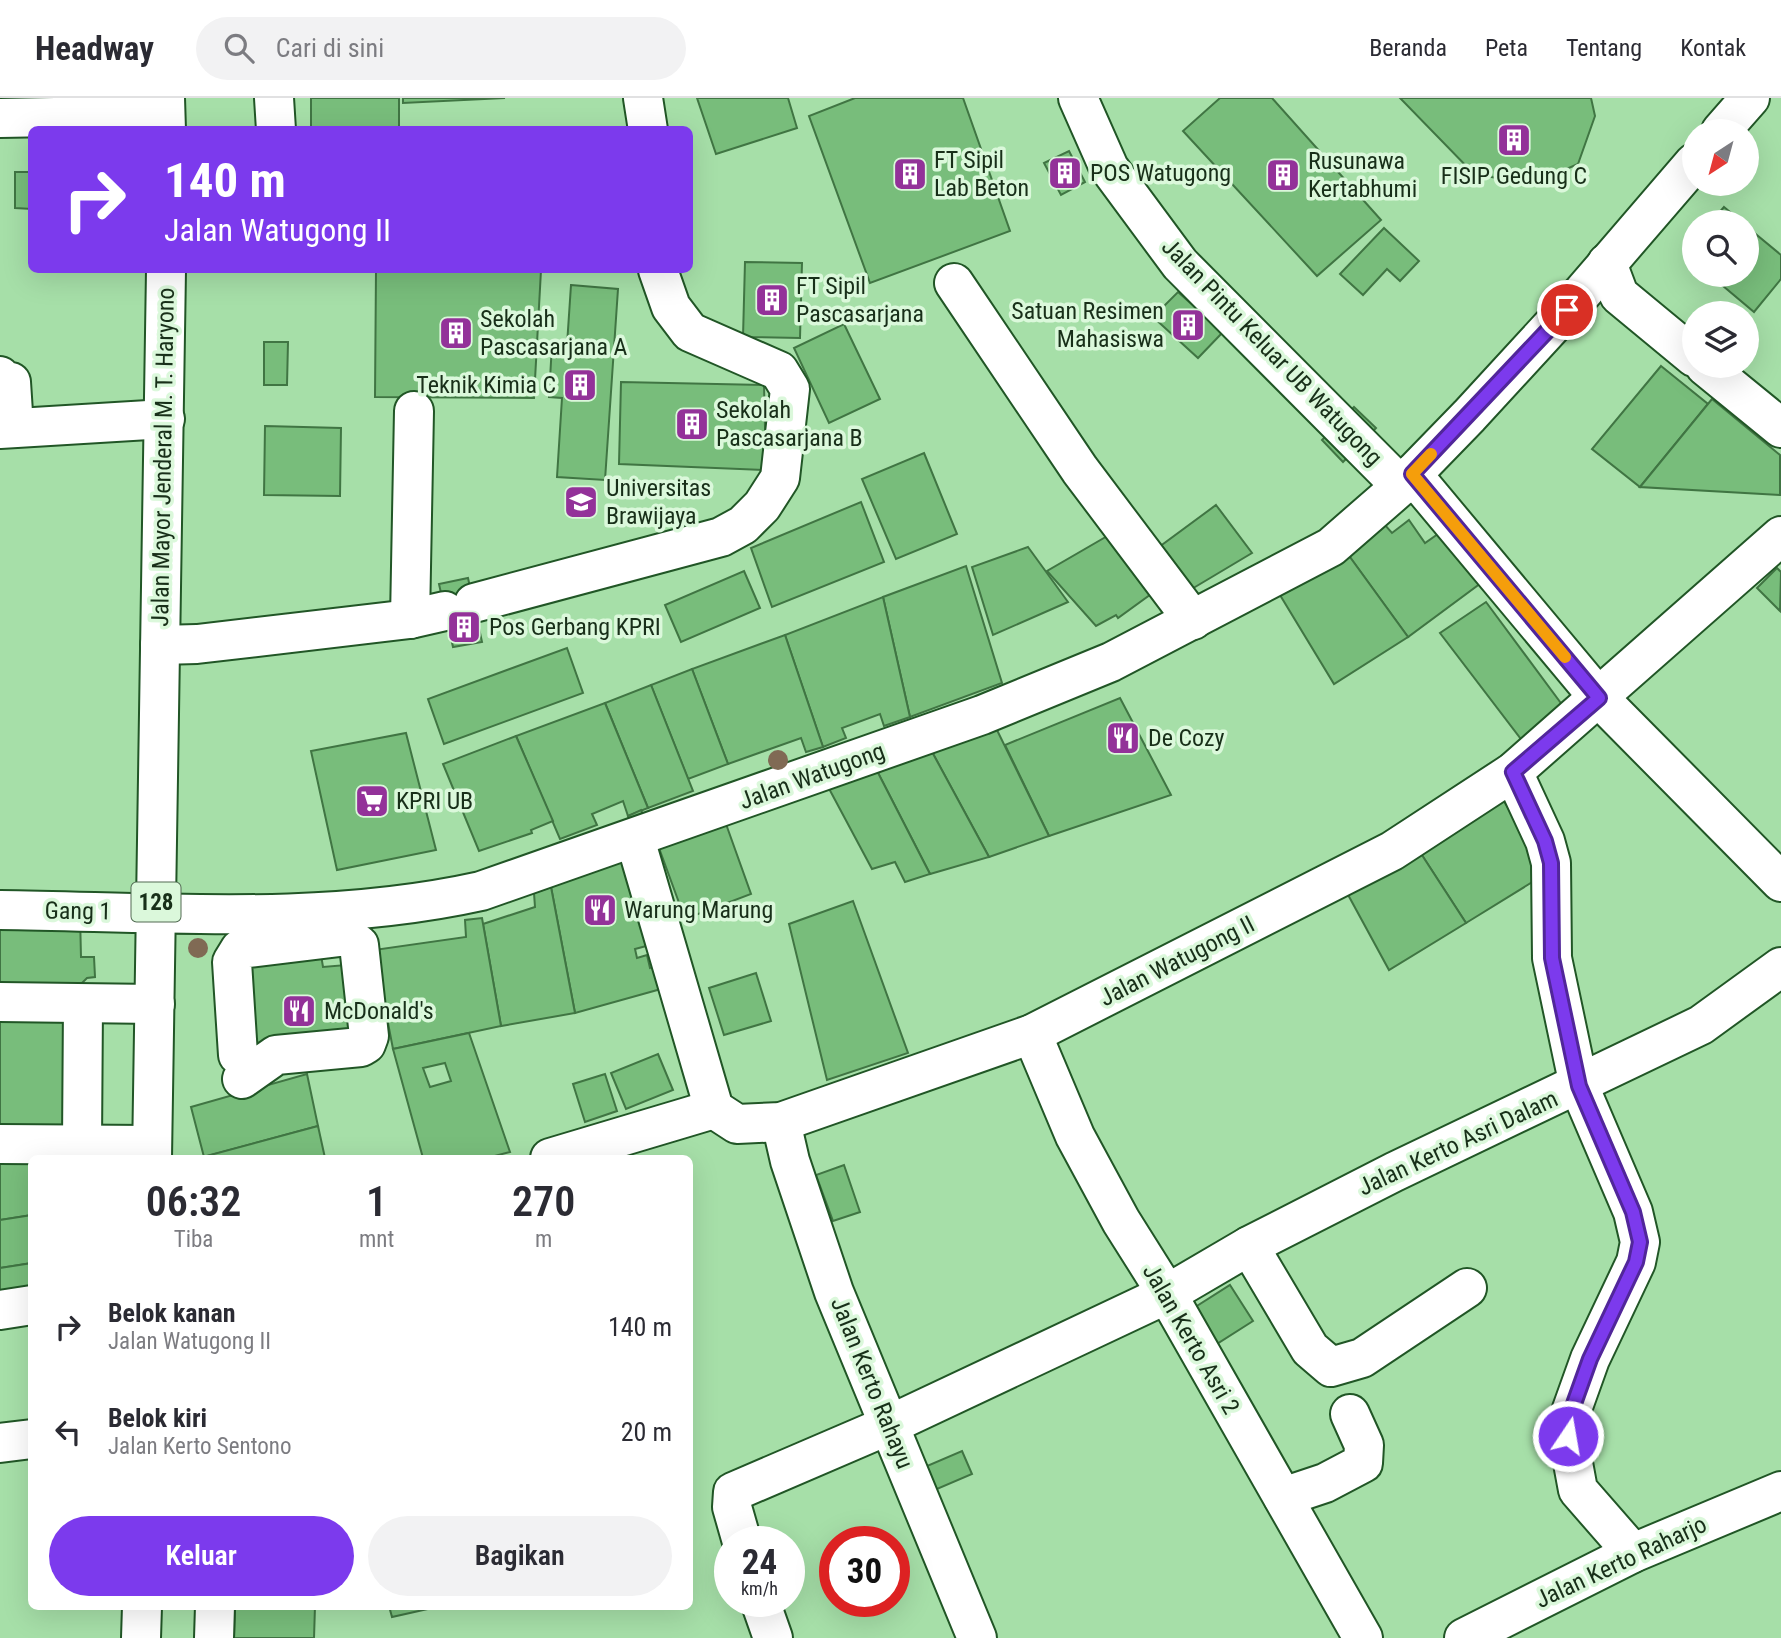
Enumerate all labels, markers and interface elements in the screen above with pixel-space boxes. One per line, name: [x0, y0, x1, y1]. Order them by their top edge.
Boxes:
search box: [196, 17, 686, 80]
text: Headway: [35, 29, 154, 68]
icon: search: [220, 29, 258, 67]
text: Cari di sini: [276, 33, 384, 63]
text: Beranda: [1369, 34, 1447, 62]
text: Peta: [1485, 34, 1528, 62]
text: Tentang: [1566, 34, 1642, 62]
text: Kontak: [1680, 34, 1746, 62]
north arrow: [1682, 119, 1759, 196]
map controls: [1682, 119, 1759, 378]
building icon: FISIP Gedung C: [1495, 121, 1533, 159]
place label: FT Sipil Lab Beton: [934, 146, 1029, 202]
place label: Rusunawa Kertabhumi: [1308, 147, 1417, 203]
text: 140 m: [164, 152, 286, 209]
icon: right: [49, 154, 140, 245]
building icon: POS Watugong: [1046, 154, 1084, 192]
building icon: FT Sipil Lab Beton: [891, 155, 929, 193]
building icon: Rusunawa Kertabhumi: [1264, 156, 1302, 194]
place label: POS Watugong: [1090, 159, 1231, 187]
place label: FISIP Gedung C: [1441, 162, 1587, 190]
button: search: [1682, 210, 1759, 287]
text: Jalan Watugong II: [164, 211, 391, 249]
street label: Jalan Pintu Keluar UB Watugong: [1156, 233, 1388, 471]
place label: FT Sipil Pascasarjana: [796, 272, 924, 328]
pin: [1537, 280, 1597, 340]
building icon: FT Sipil Pascasarjana: [753, 281, 791, 319]
street label: Jalan Mayor Jenderal M. T. Haryono: [146, 287, 180, 627]
icon: arrive: [1548, 291, 1586, 329]
place label: Satuan Resimen Mahasiswa: [1011, 297, 1164, 353]
button: layers: [1682, 301, 1759, 378]
place label: Sekolah Pascasarjana A: [480, 305, 627, 361]
building icon: Satuan Resimen Mahasiswa: [1169, 306, 1207, 344]
building icon: Sekolah Pascasarjana A: [437, 314, 475, 352]
building icon: Teknik Kimia C: [561, 366, 599, 404]
place label: Teknik Kimia C: [416, 371, 556, 399]
place label: Sekolah Pascasarjana B: [716, 396, 863, 452]
building icon: Sekolah Pascasarjana B: [673, 405, 711, 443]
place label: Universitas Brawijaya: [606, 474, 711, 530]
school or university icon: Universitas Brawijaya: [562, 483, 600, 521]
building icon: Pos Gerbang KPRI: [445, 608, 483, 646]
place label: Pos Gerbang KPRI: [489, 613, 661, 641]
restaurant icon: De Cozy: [1104, 719, 1142, 757]
place label: De Cozy: [1148, 724, 1224, 752]
street label: Jalan Watugong: [735, 737, 889, 815]
supermarket icon: KPRI UB: [353, 782, 391, 820]
place label: KPRI UB: [396, 787, 473, 815]
road number: 128: [132, 882, 180, 922]
restaurant icon: Warung Marung: [581, 891, 619, 929]
street label: Gang 1: [45, 896, 111, 926]
place label: Warung Marung: [624, 896, 773, 924]
street label: Jalan Watugong II: [1095, 910, 1259, 1012]
restaurant icon: McDonald's: [280, 992, 318, 1030]
place label: McDonald's: [324, 997, 434, 1025]
street label: Jalan Kerto Asri Dalam: [1354, 1084, 1562, 1202]
text: 06:32: [146, 1177, 241, 1226]
text: 1: [366, 1177, 387, 1226]
text: 270: [512, 1177, 575, 1226]
text: Tiba: [174, 1226, 213, 1253]
text: mnt: [359, 1226, 394, 1253]
text: m: [535, 1226, 552, 1253]
street label: Jalan Kerto Asri 2: [1137, 1259, 1245, 1419]
street label: Jalan Kerto Rahayu: [825, 1293, 919, 1473]
text: Belok kanan: [108, 1298, 235, 1328]
icon: right: [49, 1308, 87, 1346]
text: 140 m: [608, 1312, 672, 1342]
text: Jalan Watugong II: [108, 1328, 271, 1355]
position arrow: [1531, 1399, 1605, 1473]
text: Belok kiri: [108, 1403, 207, 1433]
icon: left: [49, 1413, 87, 1451]
text: 20 m: [621, 1417, 672, 1447]
text: Jalan Kerto Sentono: [108, 1433, 292, 1460]
street label: Jalan Kerto Raharjo: [1531, 1510, 1711, 1614]
button: Keluar: [49, 1516, 354, 1596]
button: Bagikan: [368, 1516, 672, 1596]
speed limit sign: 30: [819, 1526, 910, 1617]
text: 24: [742, 1542, 777, 1583]
text: km/h: [741, 1578, 778, 1599]

